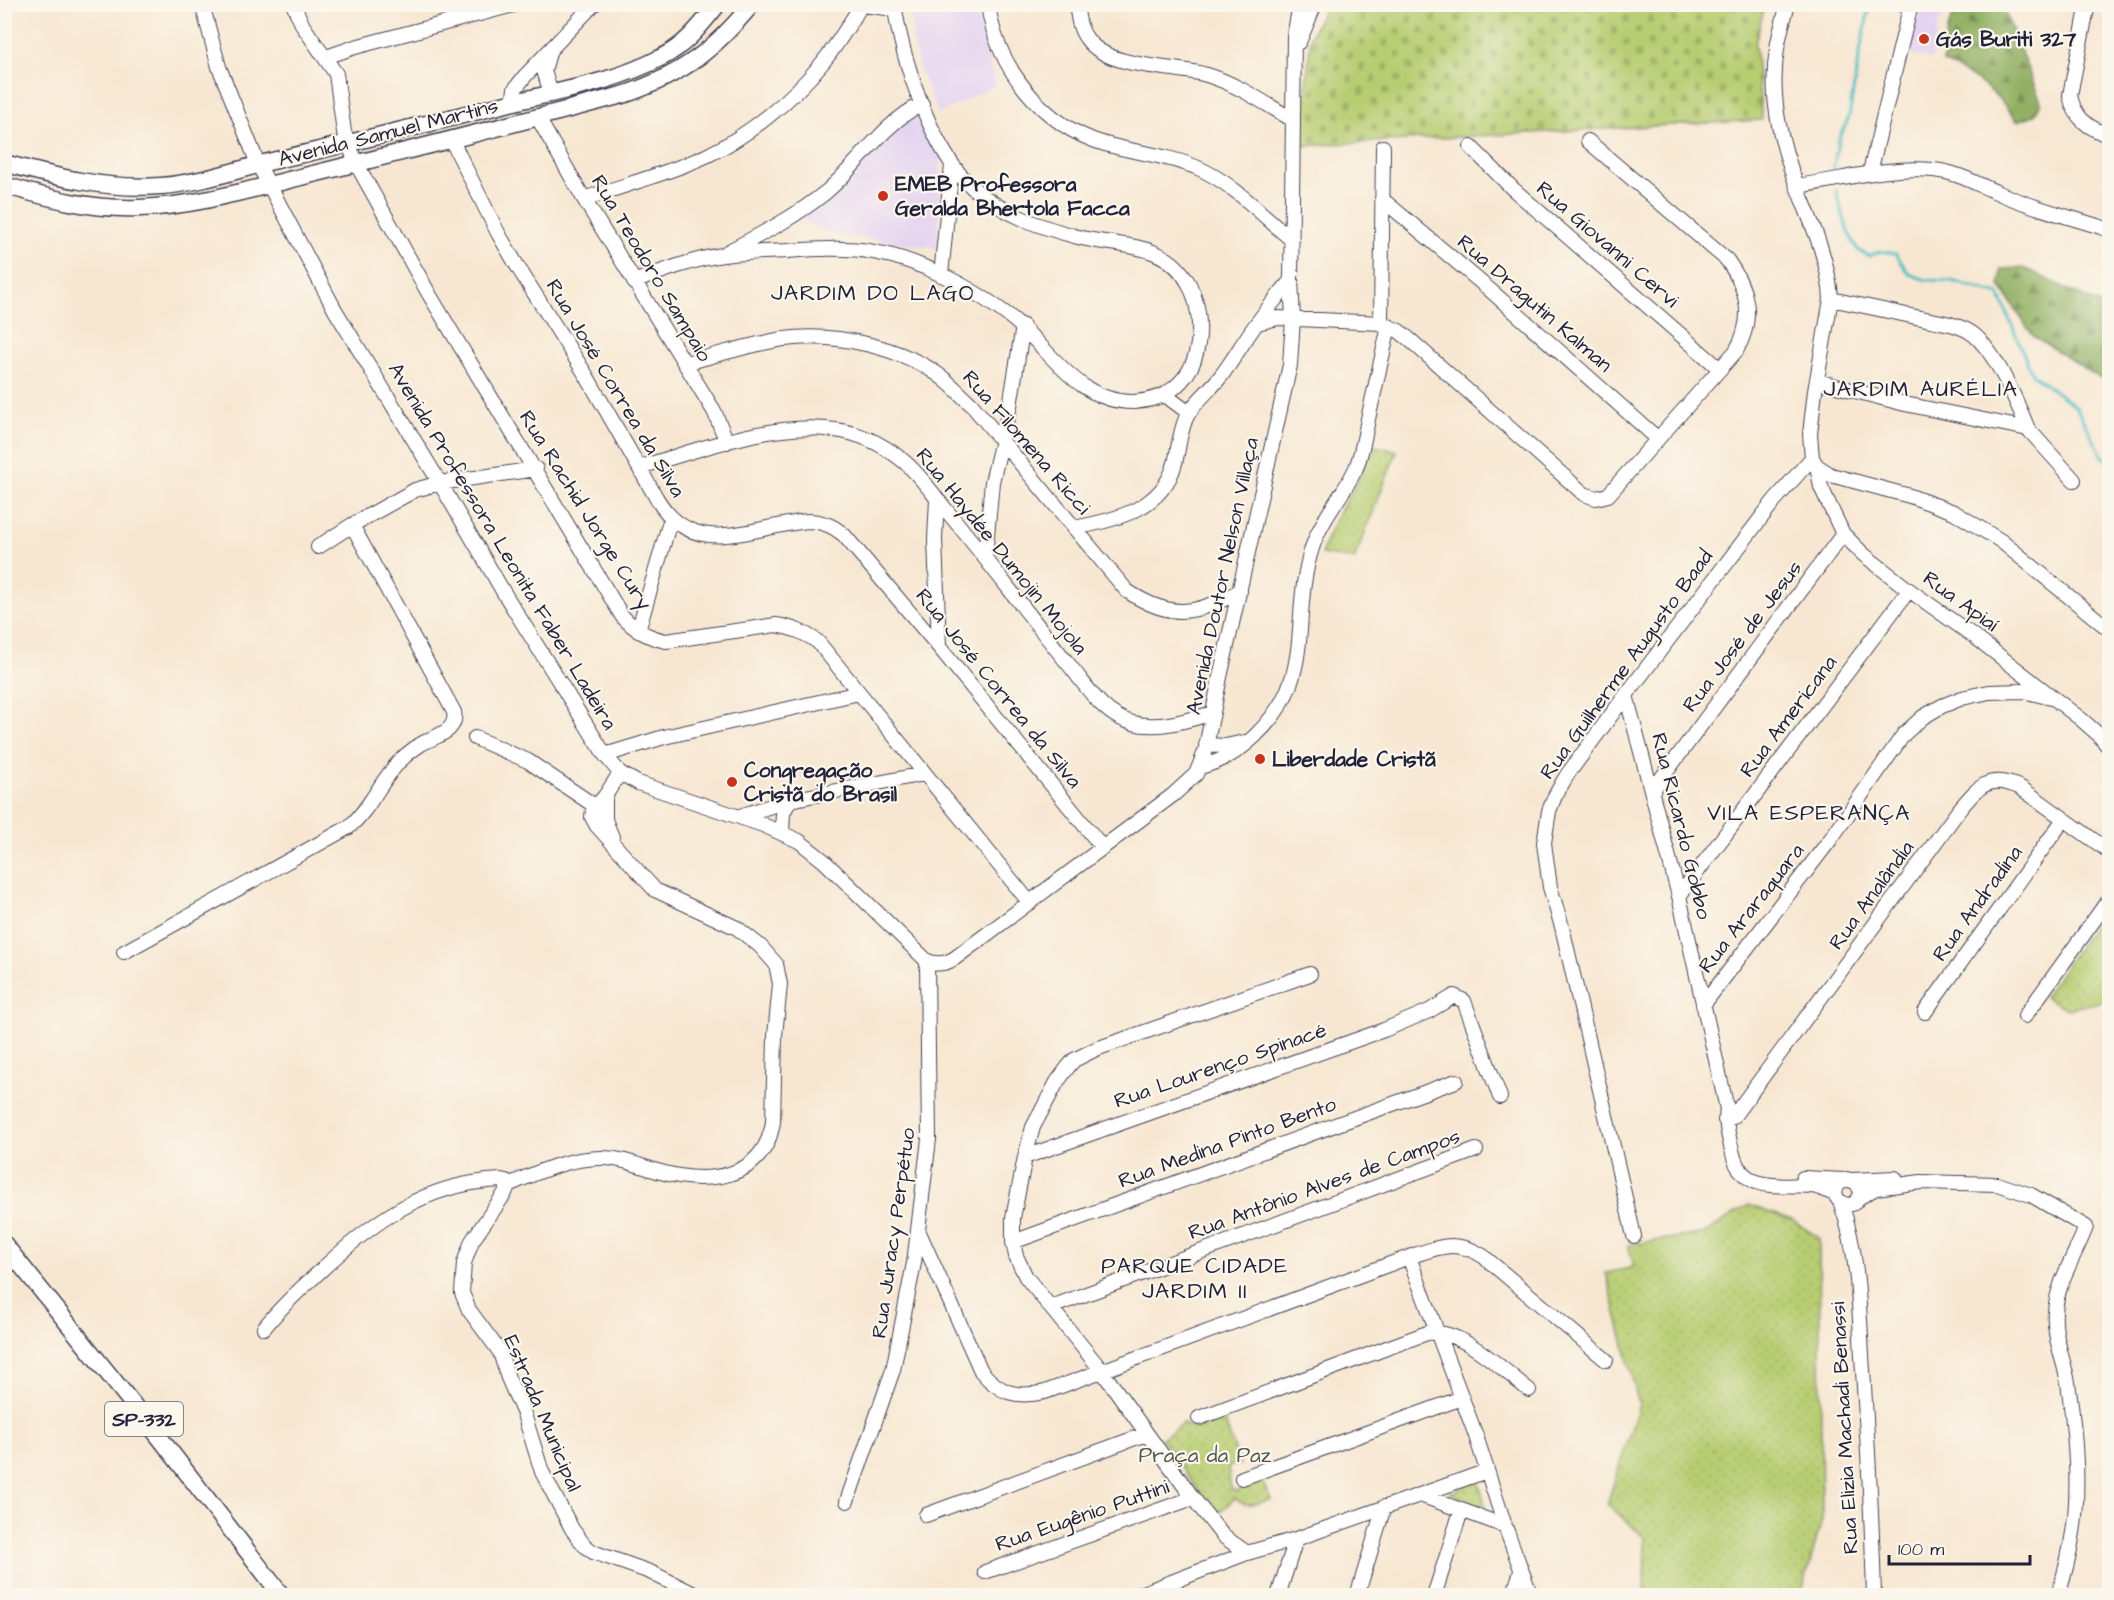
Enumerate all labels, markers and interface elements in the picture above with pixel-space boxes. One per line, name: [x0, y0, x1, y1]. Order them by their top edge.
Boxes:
place label: Gás Buriti 327: [1936, 25, 2076, 54]
marker: Gás Buriti 327: [1917, 32, 1931, 46]
street label: Avenida Samuel Martins: [275, 91, 501, 174]
street label: Rua Teodoro Sampaio: [583, 169, 719, 368]
place label: EMEB Professora Geralda Bhertola Facca: [895, 170, 1130, 223]
street label: Rua Giovanni Cervi: [1530, 174, 1685, 314]
marker: EMEB Professora Geralda Bhertola Facca: [876, 189, 890, 203]
street label: Rua Dragutin Kalman: [1450, 228, 1618, 380]
street label: Rua José Correa da Silva: [539, 274, 692, 503]
district label: JARDIM DO LAGO: [771, 278, 975, 309]
street label: Avenida Professora Leonita Faber Ladeira: [381, 357, 624, 736]
street label: Rua Filomena Ricci: [956, 364, 1098, 521]
district label: JARDIM AURÉLIA: [1824, 374, 2018, 405]
street label: Rua Rachid Jorge Cury: [511, 405, 659, 617]
street label: Avenida Doutor Nelson Villaça: [1179, 435, 1266, 717]
street label: Rua Haydée Dumojin Mojola: [907, 442, 1094, 662]
street label: Rua Guilherme Augusto Baad: [1533, 543, 1722, 786]
street label: Rua José de Jesus: [1676, 555, 1809, 718]
street label: Rua Apiaí: [1916, 564, 2005, 640]
street label: Rua José Correa da Silva: [909, 582, 1089, 795]
street label: Rua Americana: [1733, 649, 1844, 783]
street label: Rua Ricardo Gobbo: [1644, 730, 1719, 923]
place label: Liberdade Cristã: [1272, 745, 1436, 774]
marker: Liberdade Cristã: [1253, 752, 1267, 766]
place label: Congregação Cristã do Brasil: [744, 756, 898, 809]
marker: Congregação Cristã do Brasil: [725, 775, 739, 789]
district label: VILA ESPERANÇA: [1707, 798, 1911, 829]
street label: Rua Analândia: [1822, 835, 1921, 956]
street label: Rua Araraquara: [1692, 837, 1811, 979]
street label: Rua Andradina: [1925, 839, 2030, 967]
street label: Rua Lourenço Spinacé: [1110, 1015, 1331, 1116]
street label: Rua Medina Pinto Bento: [1114, 1089, 1340, 1195]
street label: Rua Antônio Alves de Campos: [1184, 1122, 1464, 1248]
street label: Rua Juracy Perpétuo: [864, 1126, 925, 1341]
district label: PARQUE CIDADE JARDIM II: [1101, 1251, 1289, 1307]
street label: Rua Elizia Machadi Benassi: [1823, 1301, 1866, 1555]
street label: Estrada Municipal: [496, 1330, 589, 1496]
road number: SP-332: [105, 1402, 183, 1436]
park label: Praça da Paz: [1139, 1441, 1272, 1470]
street label: Rua Eugênio Puttini: [991, 1472, 1173, 1561]
scale bar: [1889, 1528, 2030, 1566]
text: 100 m: [1898, 1537, 1944, 1562]

